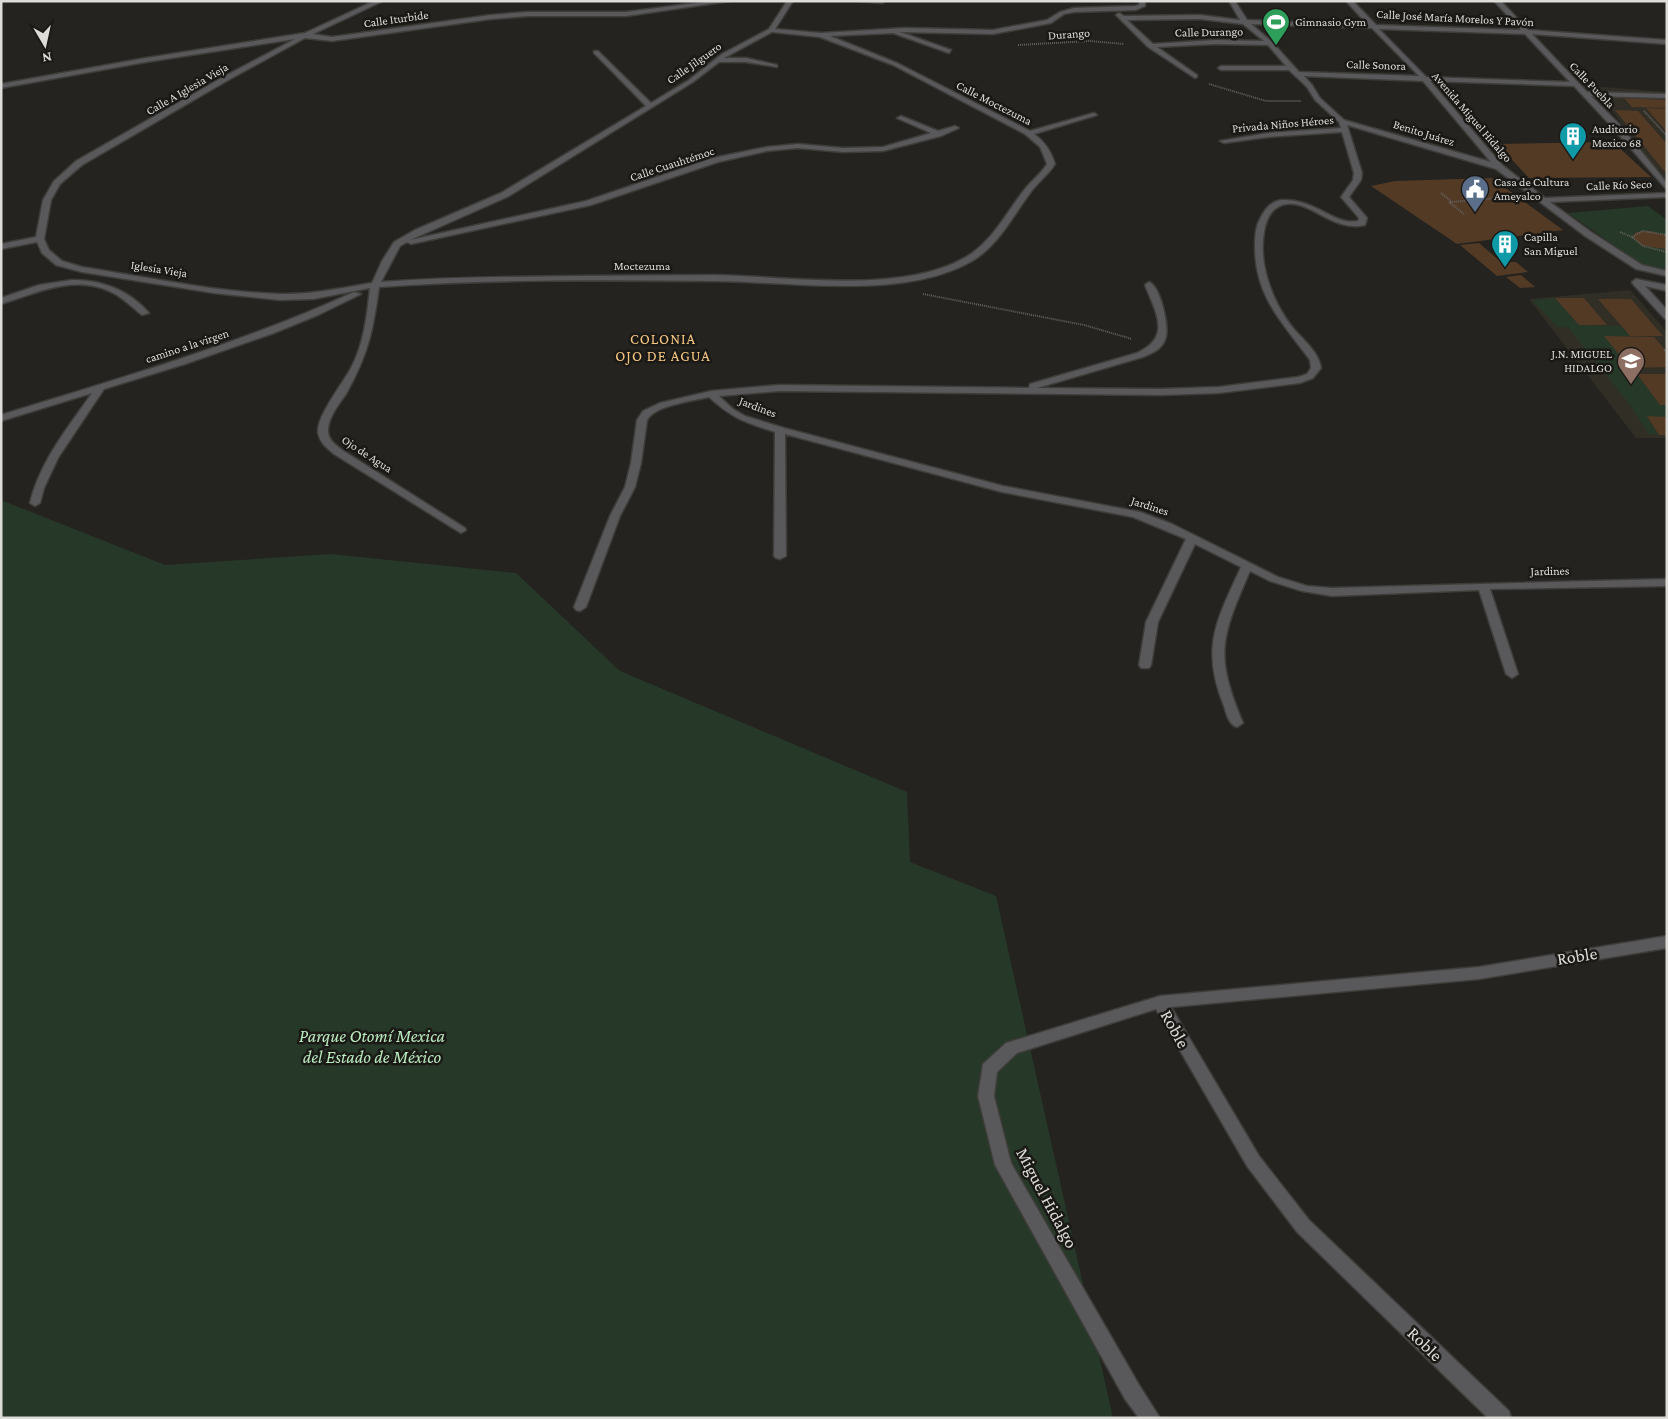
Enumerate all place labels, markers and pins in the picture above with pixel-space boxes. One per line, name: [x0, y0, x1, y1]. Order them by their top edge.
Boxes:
sports icon: Gimnasio Gym: [1261, 7, 1291, 46]
place label: Gimnasio Gym: [1295, 15, 1366, 29]
building icon: Auditorio Mexico 68: [1558, 121, 1588, 160]
place label: Auditorio Mexico 68: [1592, 122, 1642, 150]
public building icon: Casa de Cultura Ameyalco: [1460, 174, 1490, 213]
place label: Casa de Cultura Ameyalco: [1494, 175, 1570, 203]
building icon: Capilla San Miguel: [1490, 229, 1520, 268]
place label: Capilla San Miguel: [1524, 230, 1578, 258]
school or university icon: J.N. MIGUEL HIDALGO: [1616, 346, 1646, 385]
place label: J.N. MIGUEL HIDALGO: [1550, 347, 1612, 375]

